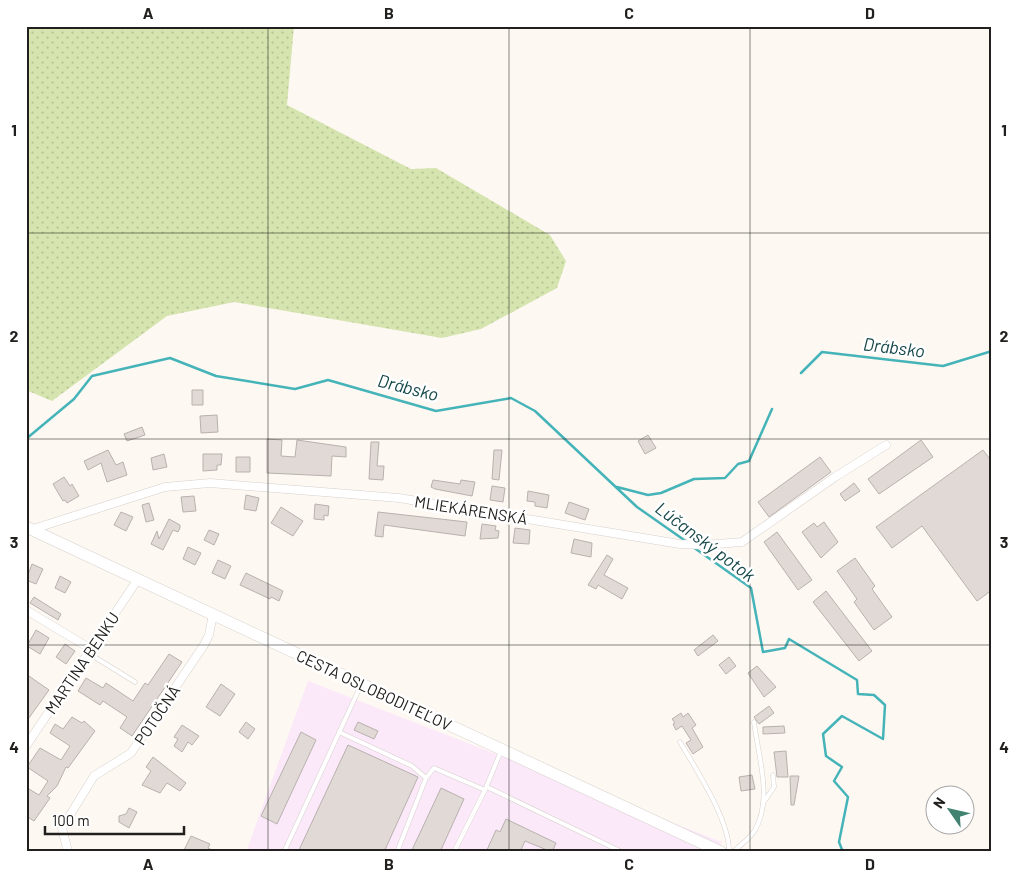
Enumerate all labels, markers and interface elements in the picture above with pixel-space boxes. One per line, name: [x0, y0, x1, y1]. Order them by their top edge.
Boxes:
text: A: [143, 3, 154, 22]
text: B: [384, 3, 394, 22]
text: C: [624, 3, 634, 22]
text: D: [865, 3, 875, 22]
text: 1: [11, 120, 17, 139]
text: 1: [1001, 120, 1007, 139]
text: 2: [10, 326, 19, 345]
text: 2: [1000, 326, 1009, 345]
water label: Drábsko: [862, 332, 926, 362]
water label: Drábsko: [376, 369, 441, 405]
street label: MLIEKÁRENSKÁ: [413, 491, 529, 528]
water label: Lúčanský potok: [651, 497, 760, 586]
text: 3: [10, 532, 18, 551]
text: 3: [1000, 532, 1008, 551]
street label: MARTINA BENKU: [41, 608, 123, 717]
street label: CESTA OSLOBODITEĽOV: [294, 645, 455, 734]
street label: POTOČNÁ: [130, 681, 184, 748]
text: 4: [9, 737, 19, 756]
text: 4: [999, 737, 1009, 756]
north arrow: [926, 786, 976, 836]
text: N: [929, 794, 948, 811]
scale bar: [45, 803, 184, 835]
text: 100 m: [52, 811, 90, 829]
text: A: [143, 854, 154, 873]
text: B: [384, 854, 394, 873]
text: C: [624, 854, 634, 873]
text: D: [865, 854, 875, 873]

